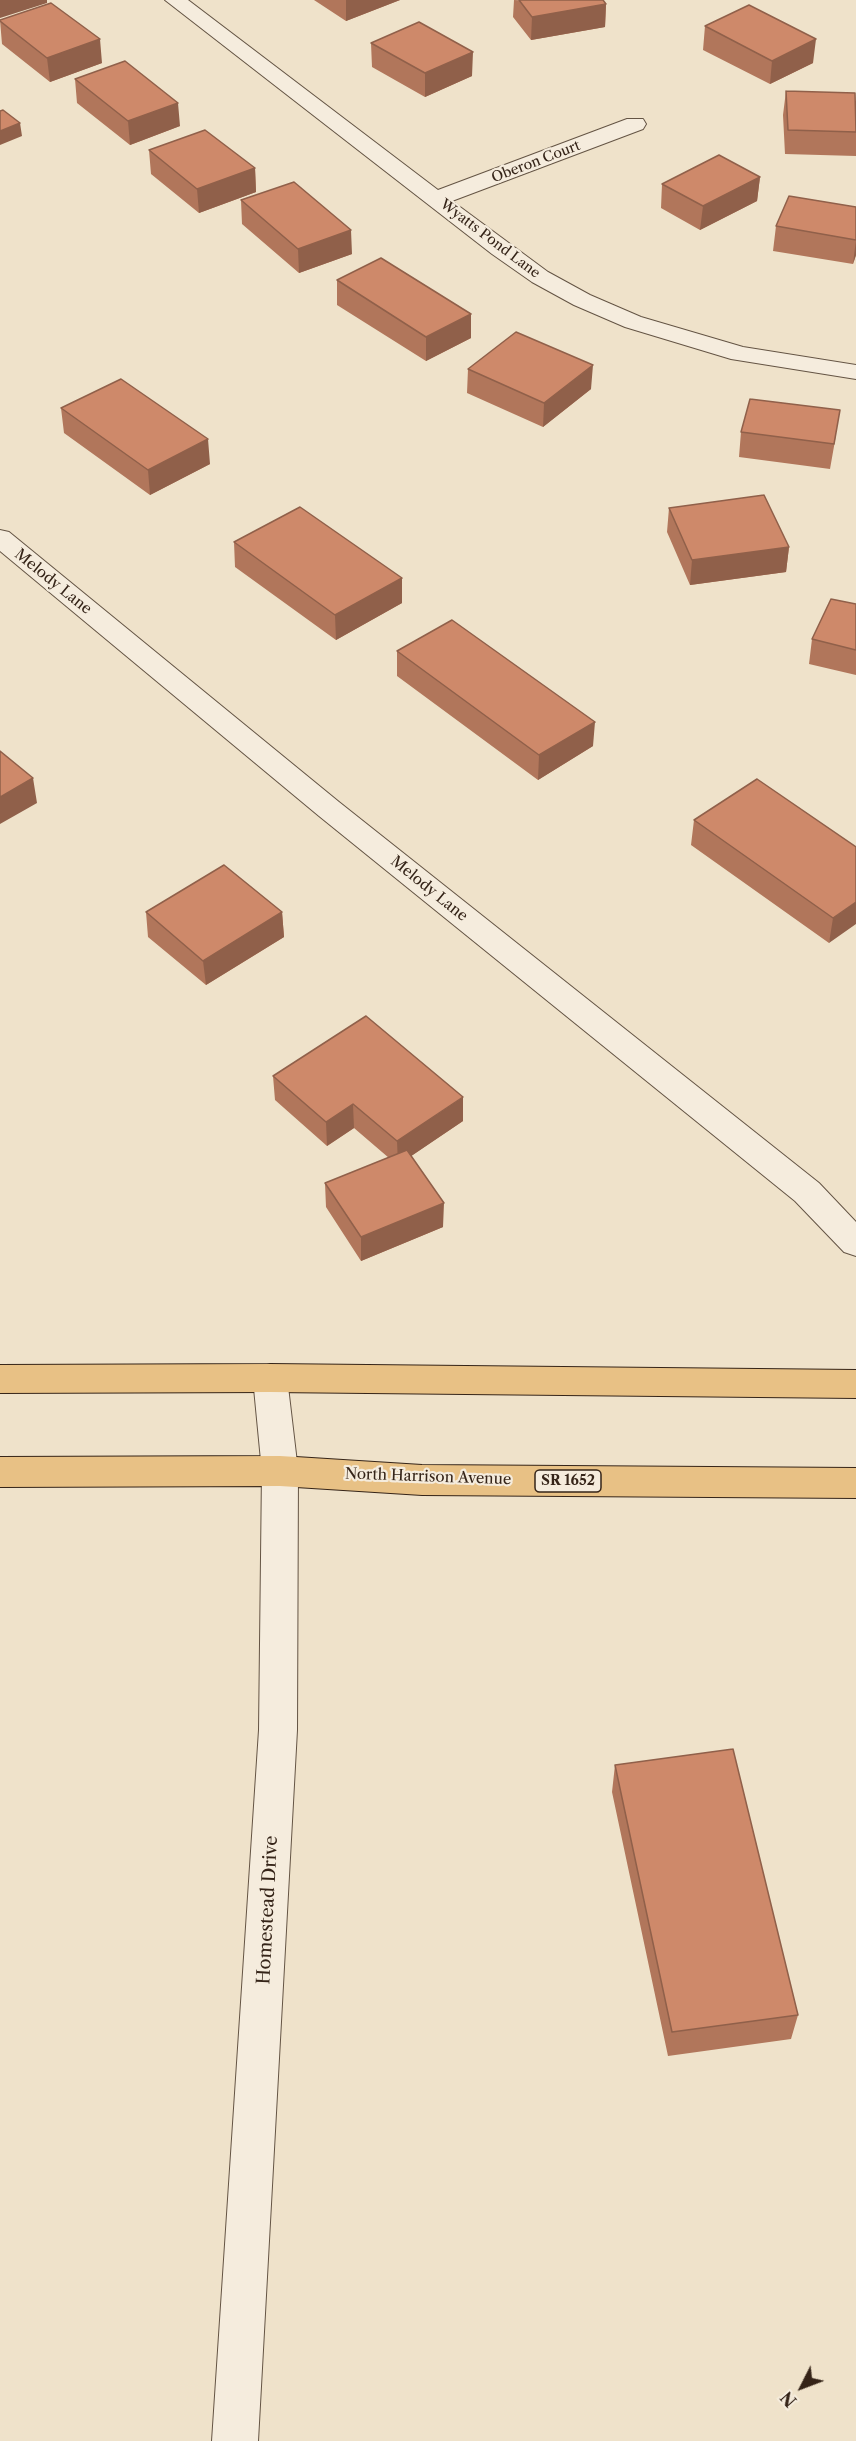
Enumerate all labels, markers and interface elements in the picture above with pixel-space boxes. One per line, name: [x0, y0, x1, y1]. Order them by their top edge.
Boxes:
street label: Oberon Court: [489, 137, 583, 187]
street label: Wyatts Pond Lane: [437, 196, 543, 282]
street label: Melody Lane: [11, 546, 95, 618]
street label: Melody Lane: [387, 853, 471, 925]
street label: North Harrison Avenue: [344, 1465, 512, 1489]
road number: SR 1652: [535, 1470, 601, 1492]
street label: Homestead Drive: [253, 1835, 283, 1985]
north arrow: [772, 2357, 832, 2417]
text: N: [777, 2387, 801, 2411]

